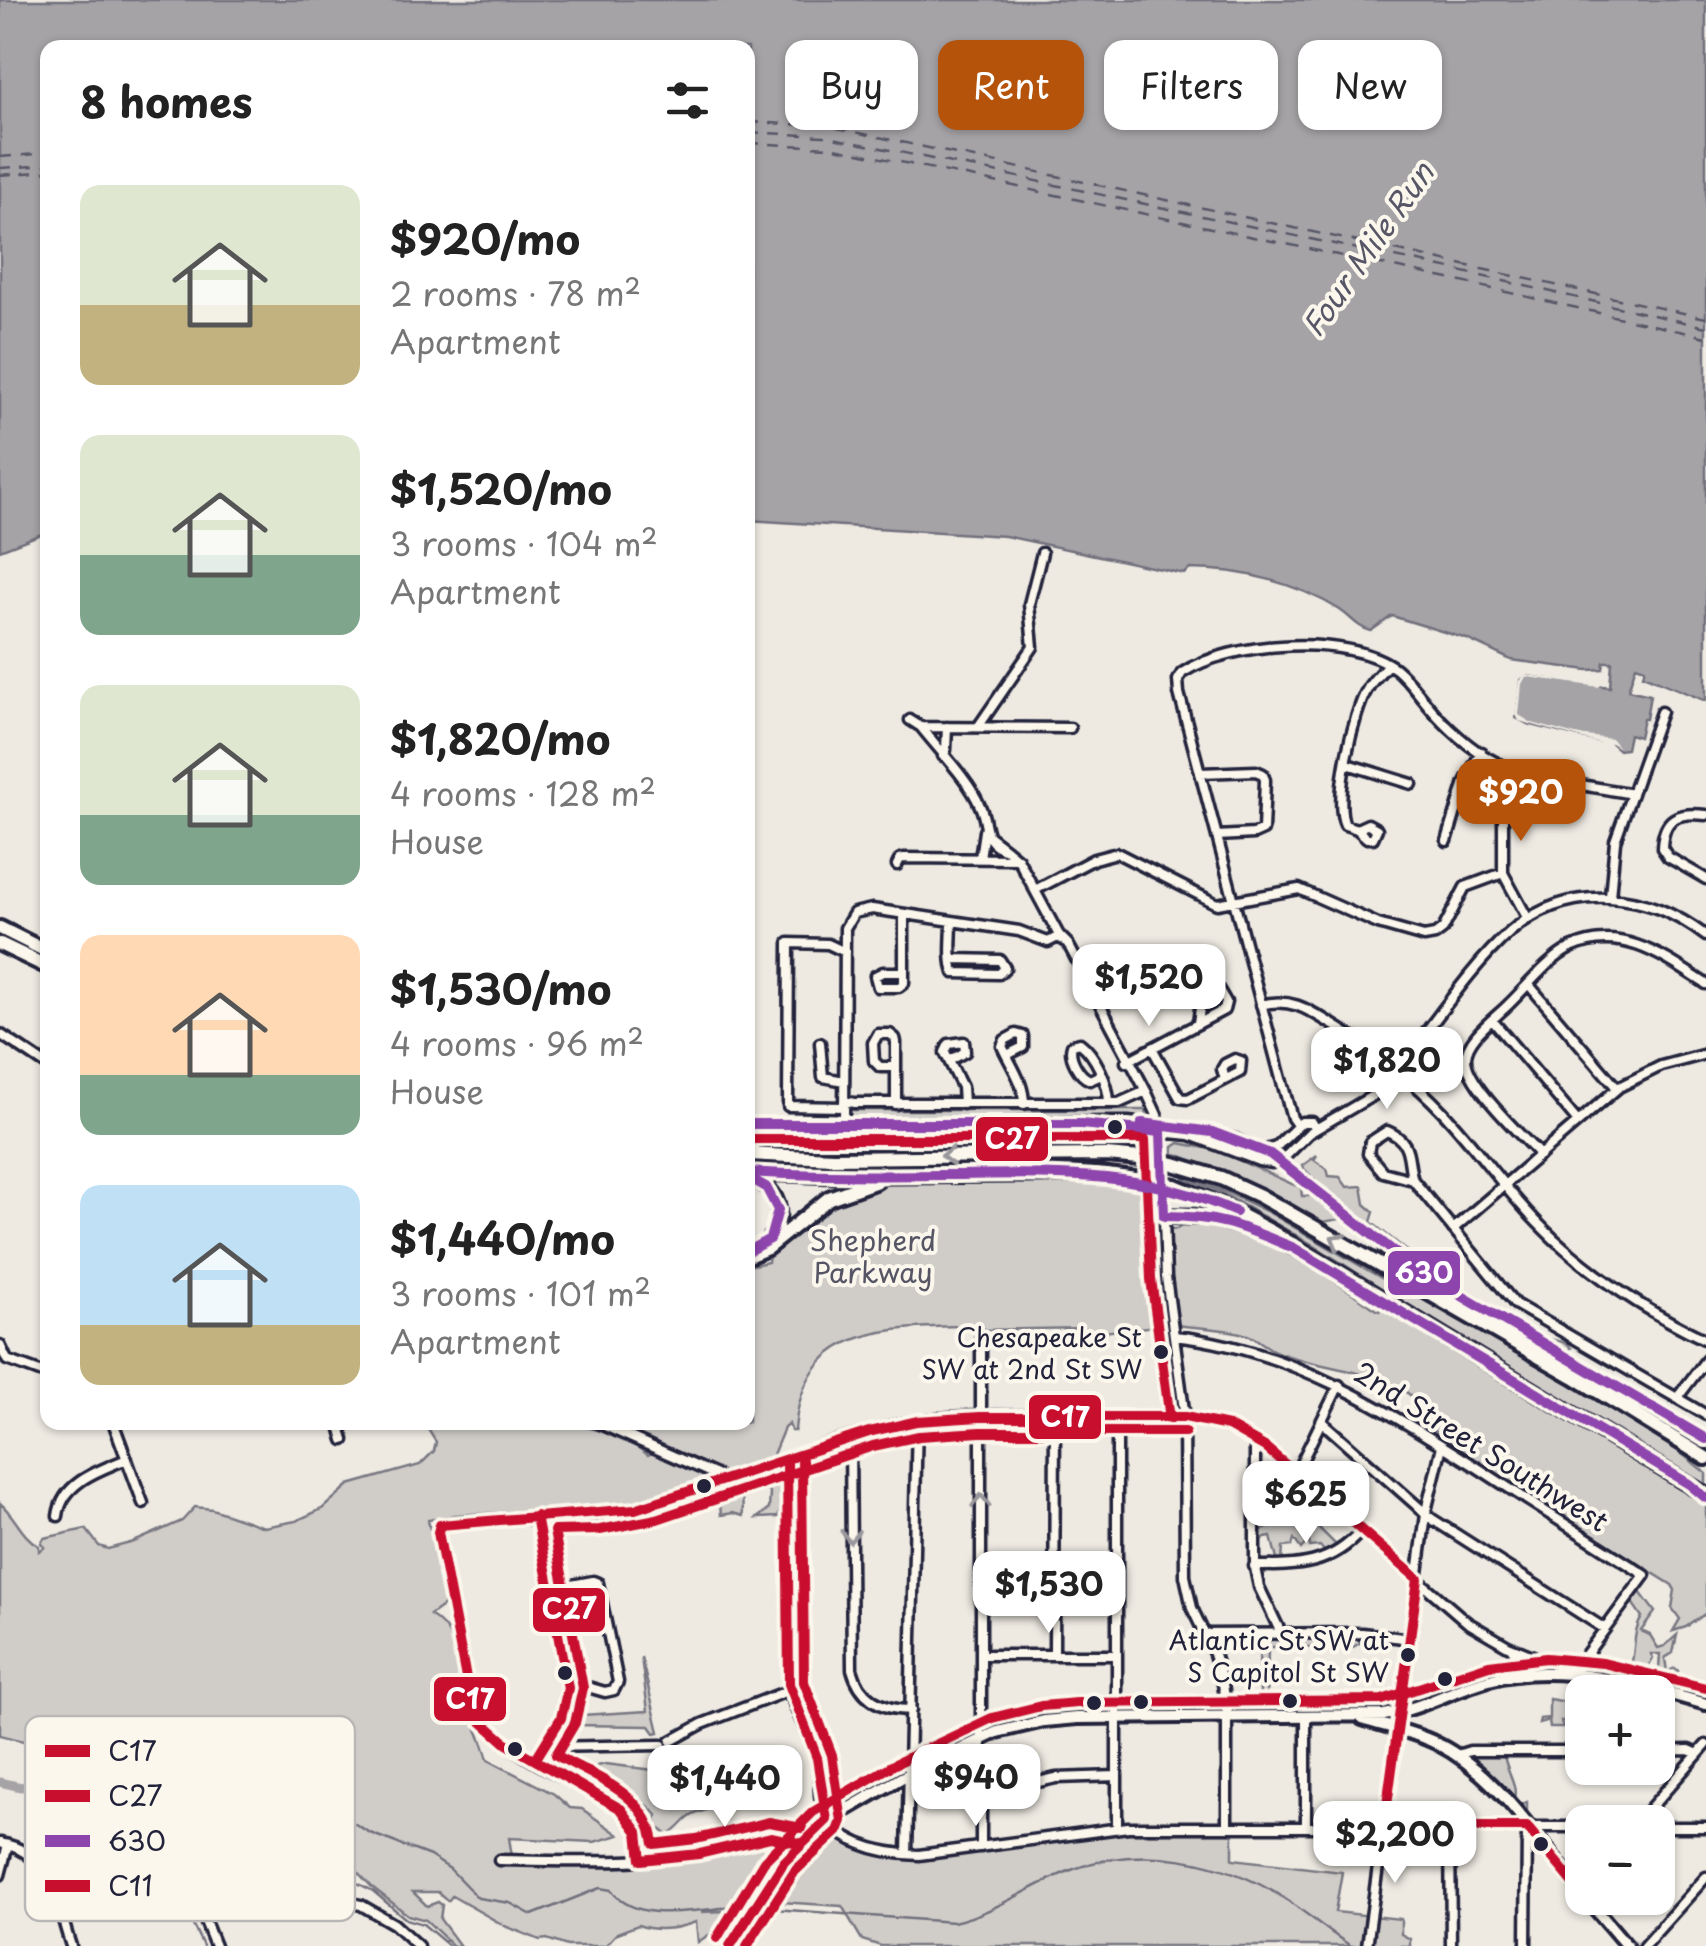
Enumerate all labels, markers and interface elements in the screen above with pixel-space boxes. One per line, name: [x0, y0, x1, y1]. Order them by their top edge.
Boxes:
chip: Buy: [785, 40, 918, 130]
chip: Rent: [938, 40, 1084, 130]
chip: Filters: [1104, 40, 1278, 130]
chip: New: [1298, 40, 1442, 130]
text: 8 homes: [80, 69, 253, 132]
icon: filters: [660, 73, 715, 128]
water label: Four Mile Run: [1290, 151, 1445, 345]
text: $920/mo: [390, 206, 580, 269]
icon: home: [160, 225, 280, 345]
text: 2 rooms · 78 m²: [390, 269, 641, 317]
text: Apartment: [390, 317, 561, 365]
text: $1,520/mo: [390, 456, 612, 519]
icon: home: [160, 475, 280, 595]
text: 3 rooms · 104 m²: [390, 519, 658, 567]
text: Apartment: [390, 567, 561, 615]
text: $1,820/mo: [390, 706, 610, 769]
icon: home: [160, 725, 280, 845]
pin: $920: [1462, 759, 1580, 844]
text: $920: [1479, 767, 1563, 815]
text: 4 rooms · 128 m²: [390, 769, 656, 817]
text: House: [390, 817, 484, 865]
pin: $1,520: [1068, 944, 1230, 1029]
text: $1,520: [1094, 952, 1204, 1000]
text: $1,530/mo: [390, 956, 612, 1019]
icon: home: [160, 975, 280, 1095]
text: 4 rooms · 96 m²: [390, 1019, 644, 1067]
pin: $1,820: [1306, 1027, 1468, 1112]
text: $1,820: [1333, 1035, 1441, 1083]
text: House: [390, 1067, 484, 1115]
line badge: C27: [974, 1115, 1050, 1163]
text: C27: [985, 1116, 1040, 1159]
unlabelled marker: [1105, 1117, 1125, 1137]
one-way arrow: [940, 1145, 956, 1167]
text: $1,440/mo: [390, 1206, 615, 1269]
park label: Shepherd Parkway: [810, 1218, 936, 1293]
icon: home: [160, 1225, 280, 1345]
one-way arrow: [1330, 1233, 1348, 1252]
line badge: 630: [1386, 1249, 1462, 1297]
text: 630: [1395, 1250, 1453, 1293]
text: 3 rooms · 101 m²: [390, 1269, 651, 1317]
text: Apartment: [390, 1317, 561, 1365]
place label: Chesapeake St SW at 2nd St SW: [921, 1317, 1142, 1388]
marker: Chesapeake St SW at 2nd St SW: [1151, 1342, 1171, 1362]
street label: 2nd Street Southwest: [1346, 1350, 1617, 1542]
line badge: C17: [1027, 1393, 1103, 1441]
text: C17: [1040, 1394, 1090, 1437]
pin: $625: [1247, 1461, 1365, 1546]
text: $625: [1264, 1469, 1348, 1517]
unlabelled marker: [694, 1476, 714, 1496]
one-way arrow: [970, 1492, 992, 1508]
one-way arrow: [840, 1529, 861, 1545]
pin: $1,530: [968, 1551, 1130, 1636]
text: $1,530: [995, 1559, 1103, 1607]
line badge: C27: [531, 1586, 607, 1634]
text: C27: [542, 1586, 597, 1629]
place label: Atlantic St SW at S Capitol St SW: [1169, 1620, 1389, 1691]
marker: Atlantic St SW at S Capitol St SW: [1398, 1645, 1418, 1665]
unlabelled marker: [555, 1663, 575, 1683]
unlabelled marker: [1435, 1669, 1455, 1689]
line badge: C17: [432, 1675, 508, 1723]
map controls: [1565, 1675, 1675, 1915]
button: +: [1565, 1675, 1675, 1785]
text: C17: [445, 1676, 495, 1719]
unlabelled marker: [1280, 1691, 1300, 1711]
unlabelled marker: [1131, 1692, 1151, 1712]
unlabelled marker: [1084, 1693, 1104, 1713]
legend: [25, 1716, 355, 1921]
text: C17: [108, 1728, 157, 1771]
unlabelled marker: [505, 1739, 525, 1759]
pin: $940: [917, 1744, 1035, 1829]
pin: $1,440: [644, 1745, 806, 1830]
text: $940: [933, 1752, 1019, 1800]
text: $1,440: [669, 1753, 781, 1801]
text: C27: [108, 1773, 163, 1816]
pin: $2,200: [1314, 1801, 1476, 1886]
button: −: [1565, 1805, 1675, 1915]
text: $2,200: [1335, 1809, 1455, 1857]
text: 630: [108, 1818, 166, 1861]
unlabelled marker: [1531, 1834, 1551, 1854]
text: C11: [108, 1863, 153, 1906]

